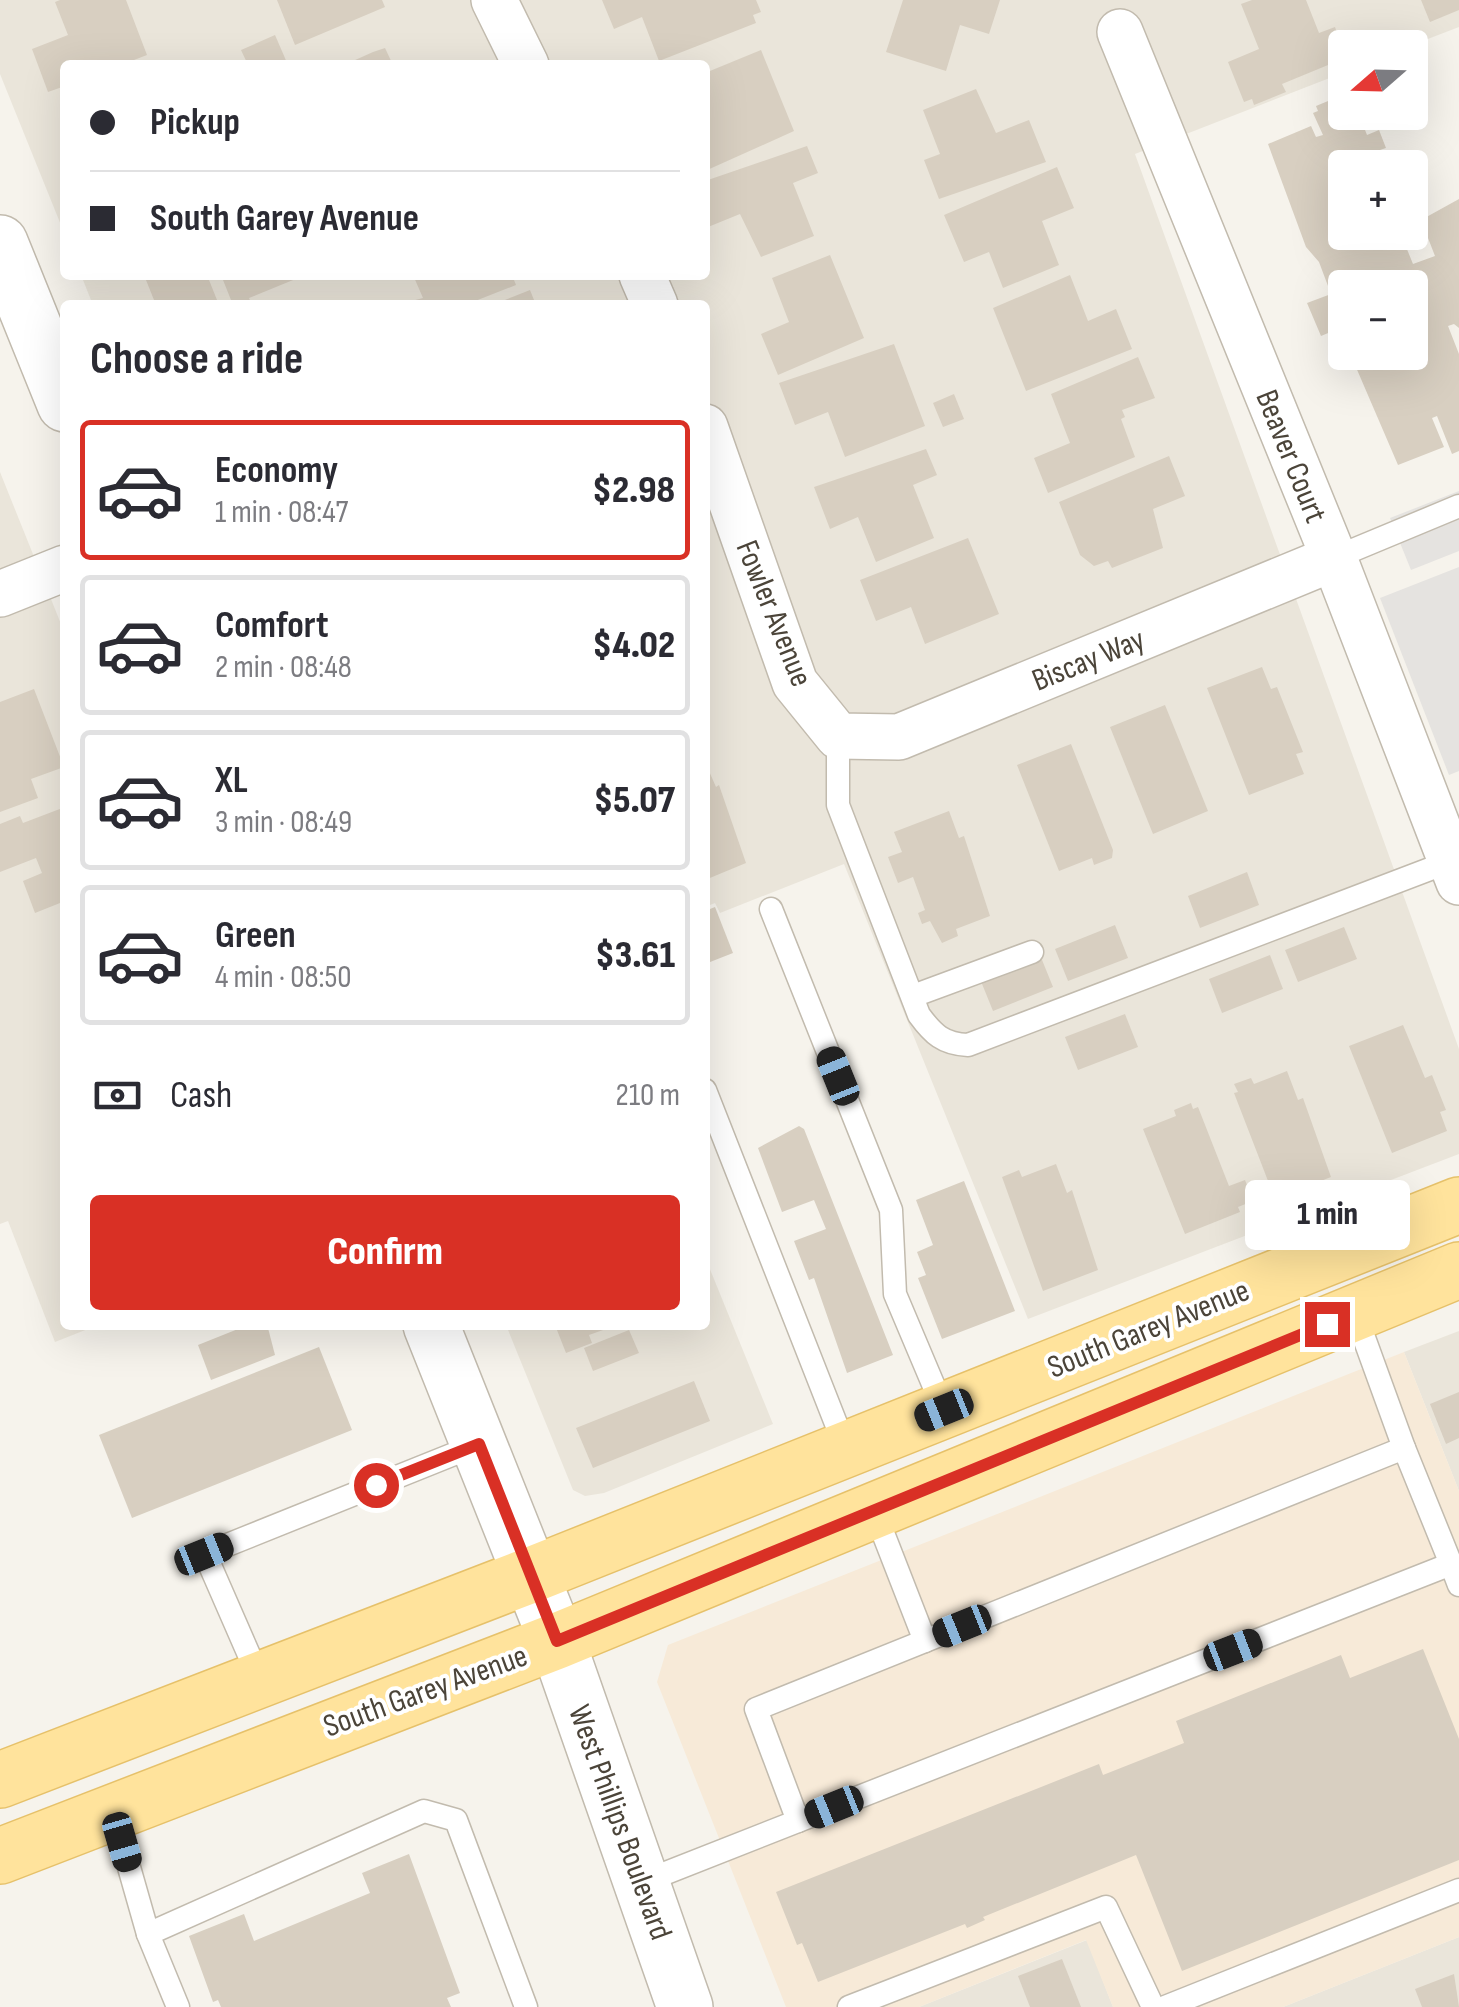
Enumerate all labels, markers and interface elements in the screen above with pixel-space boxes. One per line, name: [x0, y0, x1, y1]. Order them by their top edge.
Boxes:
north arrow: [1328, 30, 1428, 130]
map controls: [1328, 30, 1428, 370]
text: Pickup: [150, 100, 240, 145]
button: +: [1328, 150, 1428, 250]
text: South Garey Avenue: [150, 196, 419, 241]
button: −: [1328, 270, 1428, 370]
text: Choose a ride: [90, 332, 303, 387]
street label: Beaver Court: [1246, 384, 1335, 529]
icon: car: [95, 445, 185, 535]
text: Economy: [215, 448, 338, 493]
text: $2.98: [592, 468, 675, 513]
text: 1 min · 08:47: [215, 493, 348, 532]
street label: Fowler Avenue: [727, 535, 821, 692]
icon: car: [95, 600, 185, 690]
text: Comfort: [215, 603, 329, 648]
street label: Biscay Way: [1027, 620, 1151, 701]
text: $4.02: [593, 623, 675, 668]
text: 2 min · 08:48: [215, 648, 352, 687]
icon: car: [95, 755, 185, 845]
text: XL: [215, 758, 248, 803]
text: $5.07: [594, 778, 675, 823]
text: 3 min · 08:49: [215, 803, 352, 842]
icon: car: [95, 910, 185, 1000]
text: Green: [215, 913, 296, 958]
text: $3.61: [595, 933, 675, 978]
text: 4 min · 08:50: [215, 958, 352, 997]
car: [813, 1043, 863, 1109]
icon: cash: [90, 1068, 145, 1123]
text: Cash: [170, 1073, 232, 1118]
text: 210 m: [616, 1076, 680, 1115]
callout: 1 min: [1244, 1179, 1410, 1249]
button: Confirm: [90, 1195, 680, 1310]
text: 1 min: [1297, 1195, 1358, 1234]
street label: South Garey Avenue: [1042, 1271, 1255, 1388]
route end: [1305, 1302, 1350, 1347]
car: [911, 1385, 977, 1435]
route start: [354, 1463, 399, 1508]
car: [171, 1529, 237, 1579]
car: [929, 1601, 995, 1651]
car: [1200, 1625, 1266, 1675]
street label: South Garey Avenue: [318, 1636, 533, 1746]
street label: West Phillips Boulevard: [559, 1700, 680, 1945]
car: [801, 1782, 867, 1832]
car: [99, 1809, 145, 1875]

